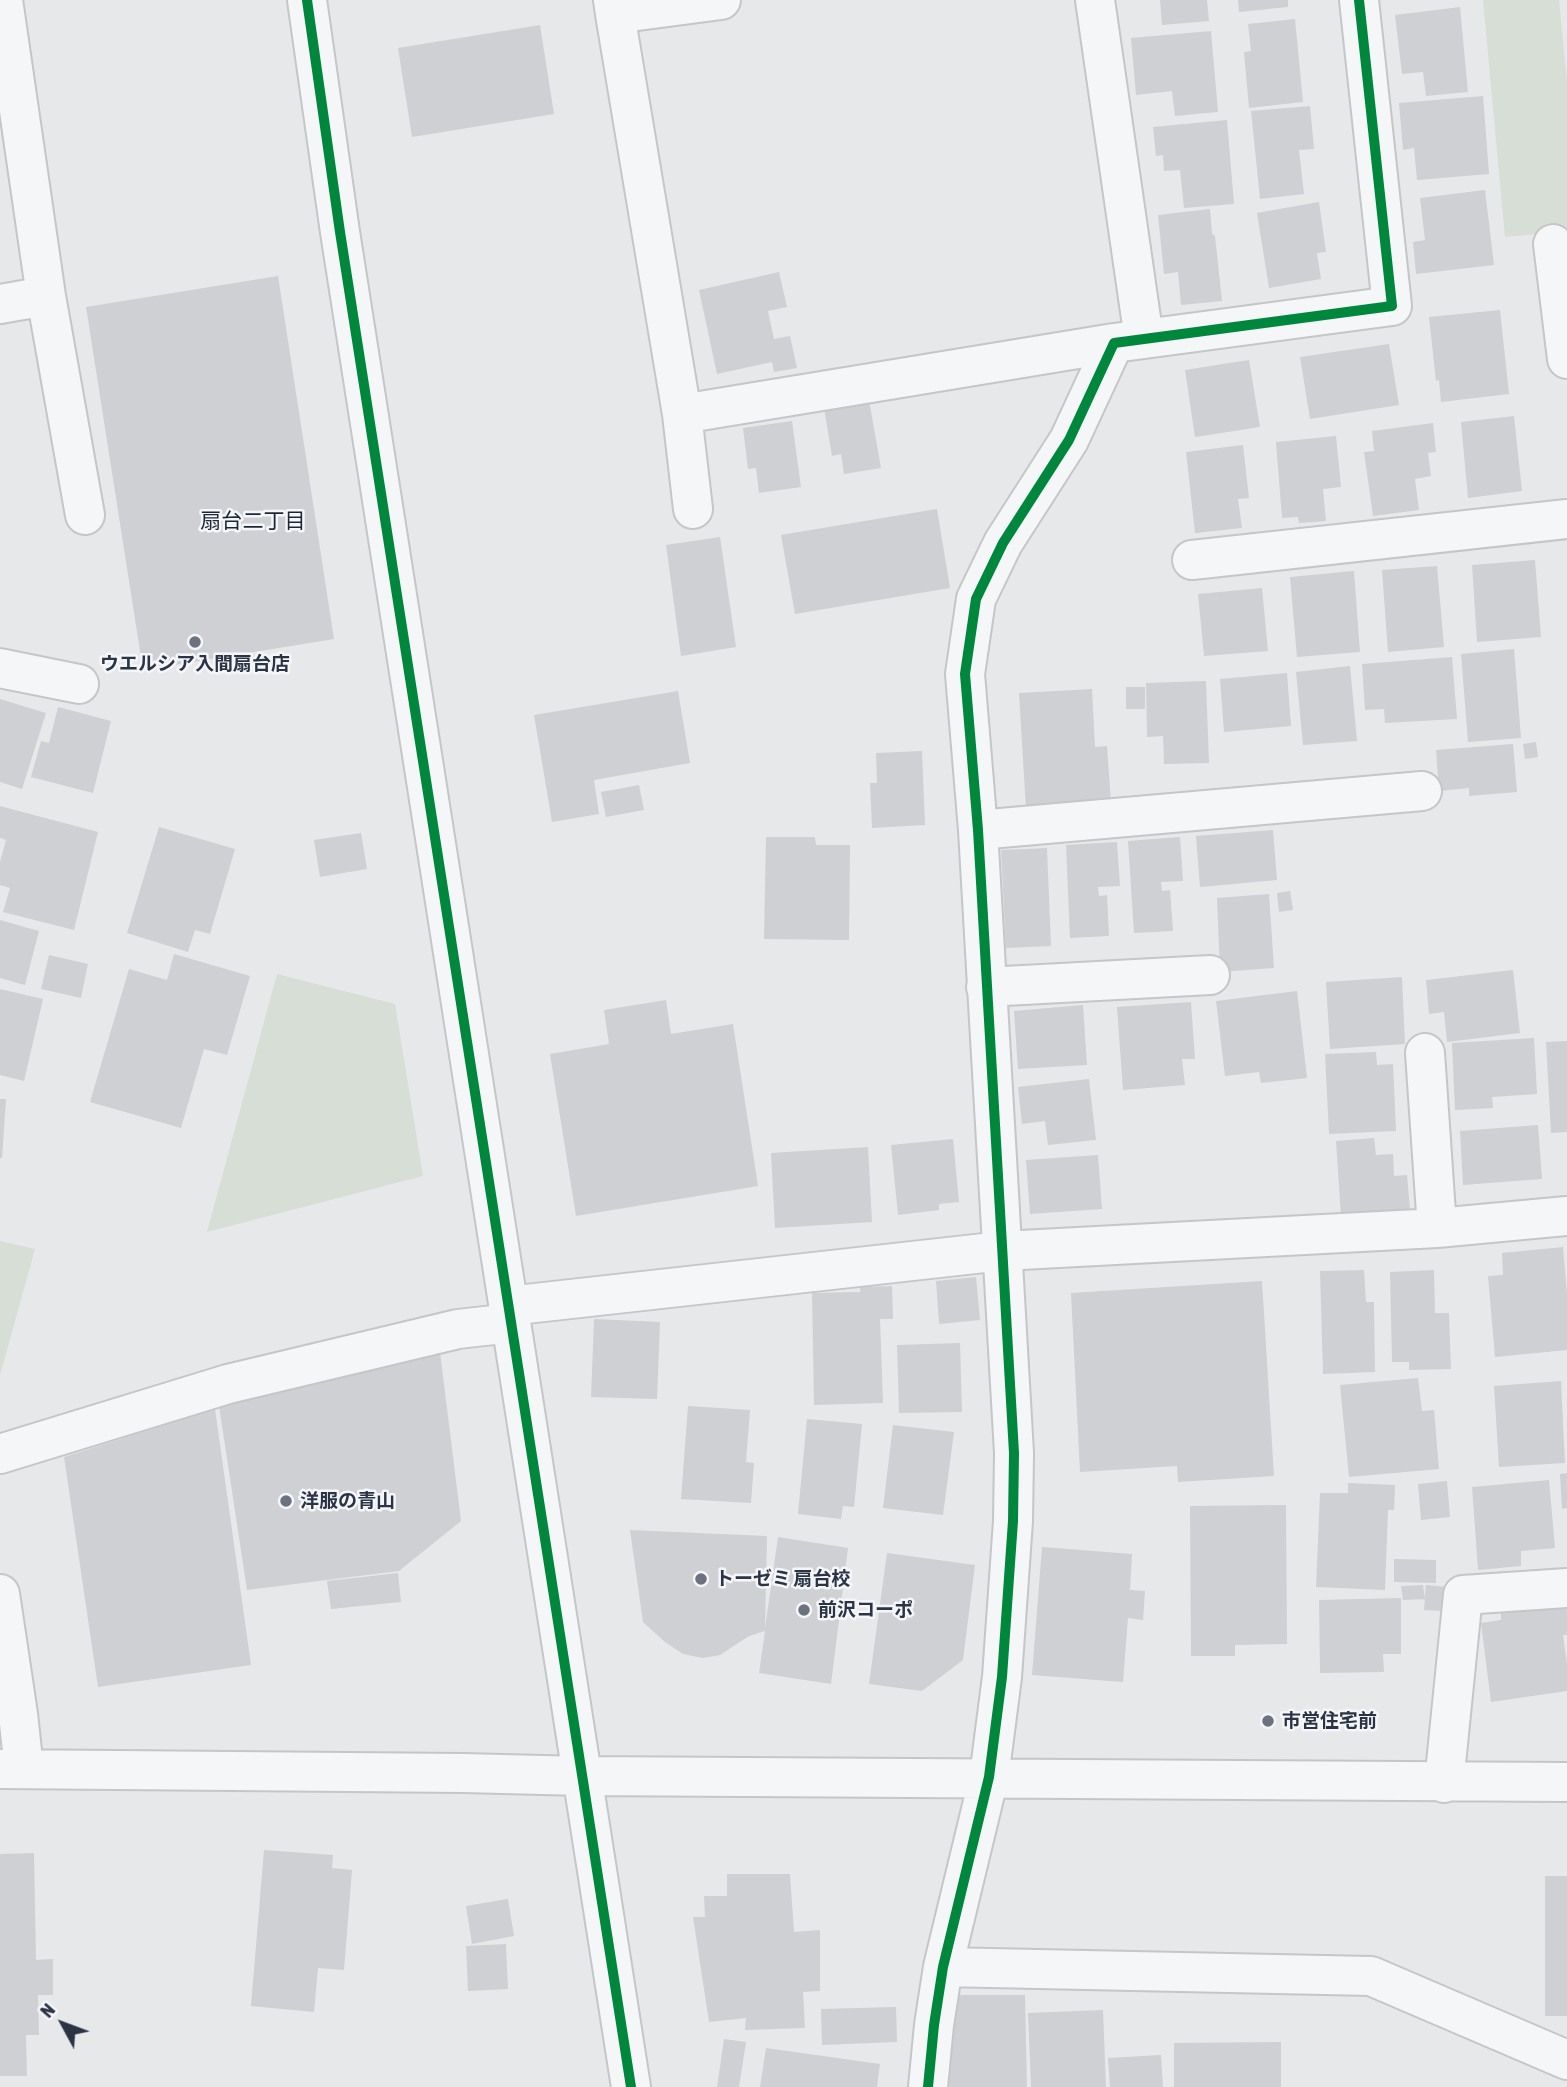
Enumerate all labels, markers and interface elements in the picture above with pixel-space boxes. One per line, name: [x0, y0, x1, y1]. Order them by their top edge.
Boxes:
district label: 扇台二丁目: [201, 508, 305, 534]
marker: ウエルシア入間扇台店: [187, 634, 203, 650]
place label: ウエルシア入間扇台店: [100, 653, 290, 675]
place label: 洋服の青山: [300, 1490, 395, 1512]
marker: 洋服の青山: [278, 1493, 294, 1509]
place label: トーゼミ 扇台校: [715, 1568, 851, 1590]
marker: トーゼミ 扇台校: [693, 1571, 709, 1587]
place label: 前沢コーポ: [818, 1599, 913, 1621]
marker: 前沢コーポ: [796, 1602, 812, 1618]
place label: 市営住宅前: [1282, 1710, 1377, 1732]
marker: 市営住宅前: [1260, 1713, 1276, 1729]
north arrow: [28, 1989, 98, 2059]
text: N: [35, 1999, 59, 2022]

